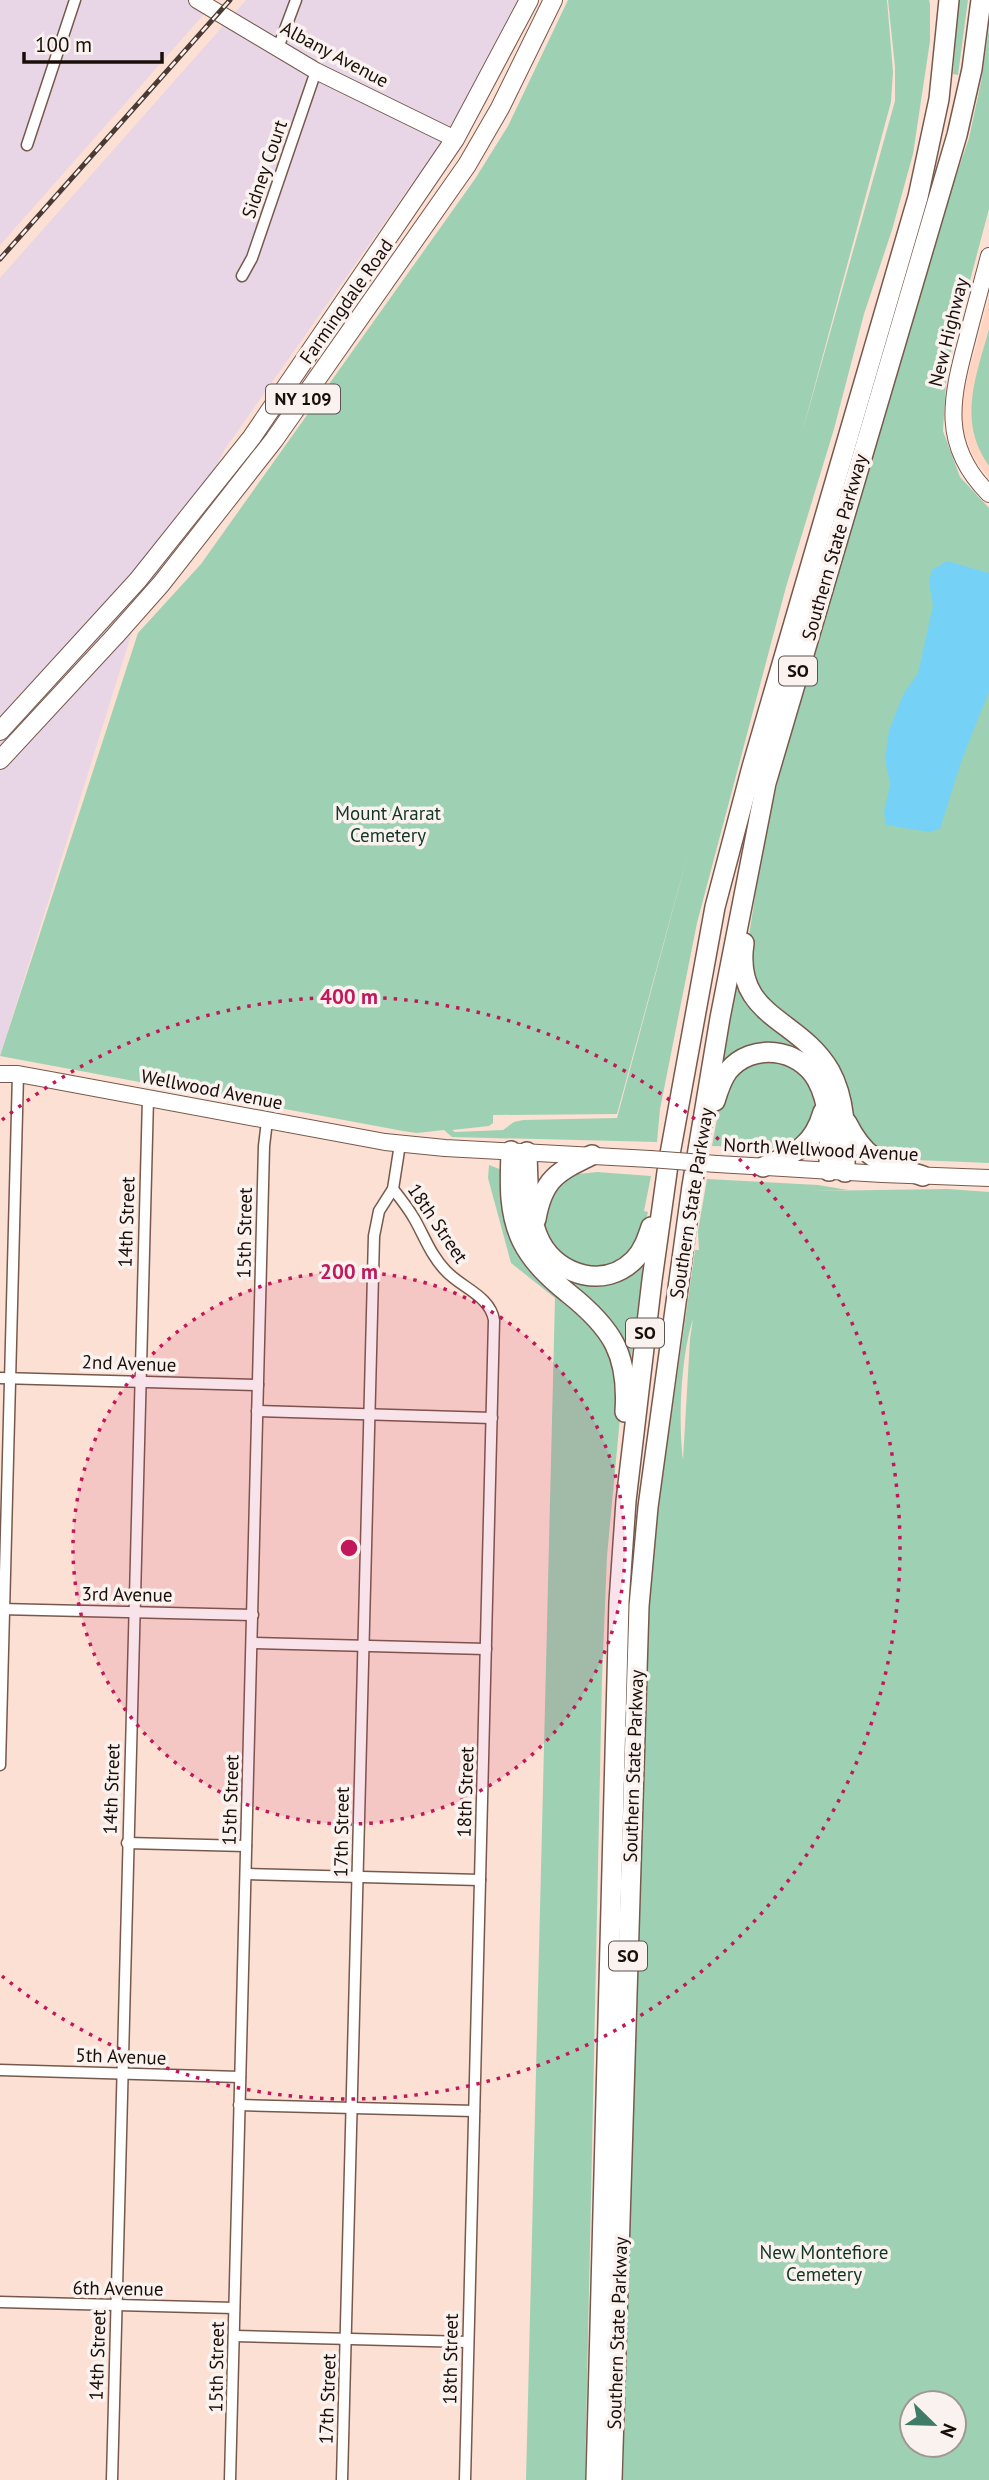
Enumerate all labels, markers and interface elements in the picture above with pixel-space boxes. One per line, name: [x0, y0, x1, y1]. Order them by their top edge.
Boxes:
street label: Albany Avenue: [277, 16, 393, 92]
scale bar: [24, 21, 163, 65]
text: 100 m: [35, 31, 92, 58]
street label: Sidney Court: [236, 116, 292, 221]
street label: Farmingdale Road: [294, 234, 398, 368]
street label: New Highway: [923, 275, 973, 389]
road number: NY 109: [266, 384, 340, 414]
street label: Southern State Parkway: [796, 451, 872, 643]
road number: SO: [779, 656, 817, 686]
park label: Mount Ararat Cemetery: [335, 801, 442, 847]
text: 400 m: [320, 983, 378, 1010]
street label: Wellwood Avenue: [139, 1063, 285, 1115]
street label: Southern State Parkway: [664, 1106, 718, 1300]
street label: North Wellwood Avenue: [723, 1132, 919, 1166]
street label: 14th Street: [112, 1175, 140, 1268]
street label: 18th Street: [403, 1179, 474, 1268]
street label: 15th Street: [231, 1187, 257, 1279]
text: 200 m: [320, 1258, 378, 1285]
road number: SO: [626, 1318, 664, 1348]
street label: 2nd Avenue: [81, 1349, 177, 1377]
centre of rings: [337, 1536, 361, 1560]
street label: 3rd Avenue: [81, 1581, 173, 1607]
street label: Southern State Parkway: [618, 1669, 648, 1863]
street label: 14th Street: [97, 1742, 125, 1835]
street label: 18th Street: [451, 1745, 479, 1838]
street label: 15th Street: [216, 1753, 244, 1846]
street label: 17th Street: [328, 1786, 354, 1878]
road number: SO: [609, 1942, 647, 1970]
street label: 5th Avenue: [75, 2042, 167, 2070]
street label: Southern State Parkway: [602, 2236, 632, 2430]
park label: New Montefiore Cemetery: [760, 2240, 888, 2286]
street label: 6th Avenue: [72, 2275, 164, 2301]
street label: 14th Street: [83, 2308, 111, 2401]
street label: 18th Street: [437, 2313, 463, 2405]
street label: 15th Street: [203, 2321, 229, 2413]
street label: 17th Street: [313, 2353, 341, 2445]
north arrow: [898, 2389, 968, 2459]
text: N: [935, 2420, 962, 2441]

